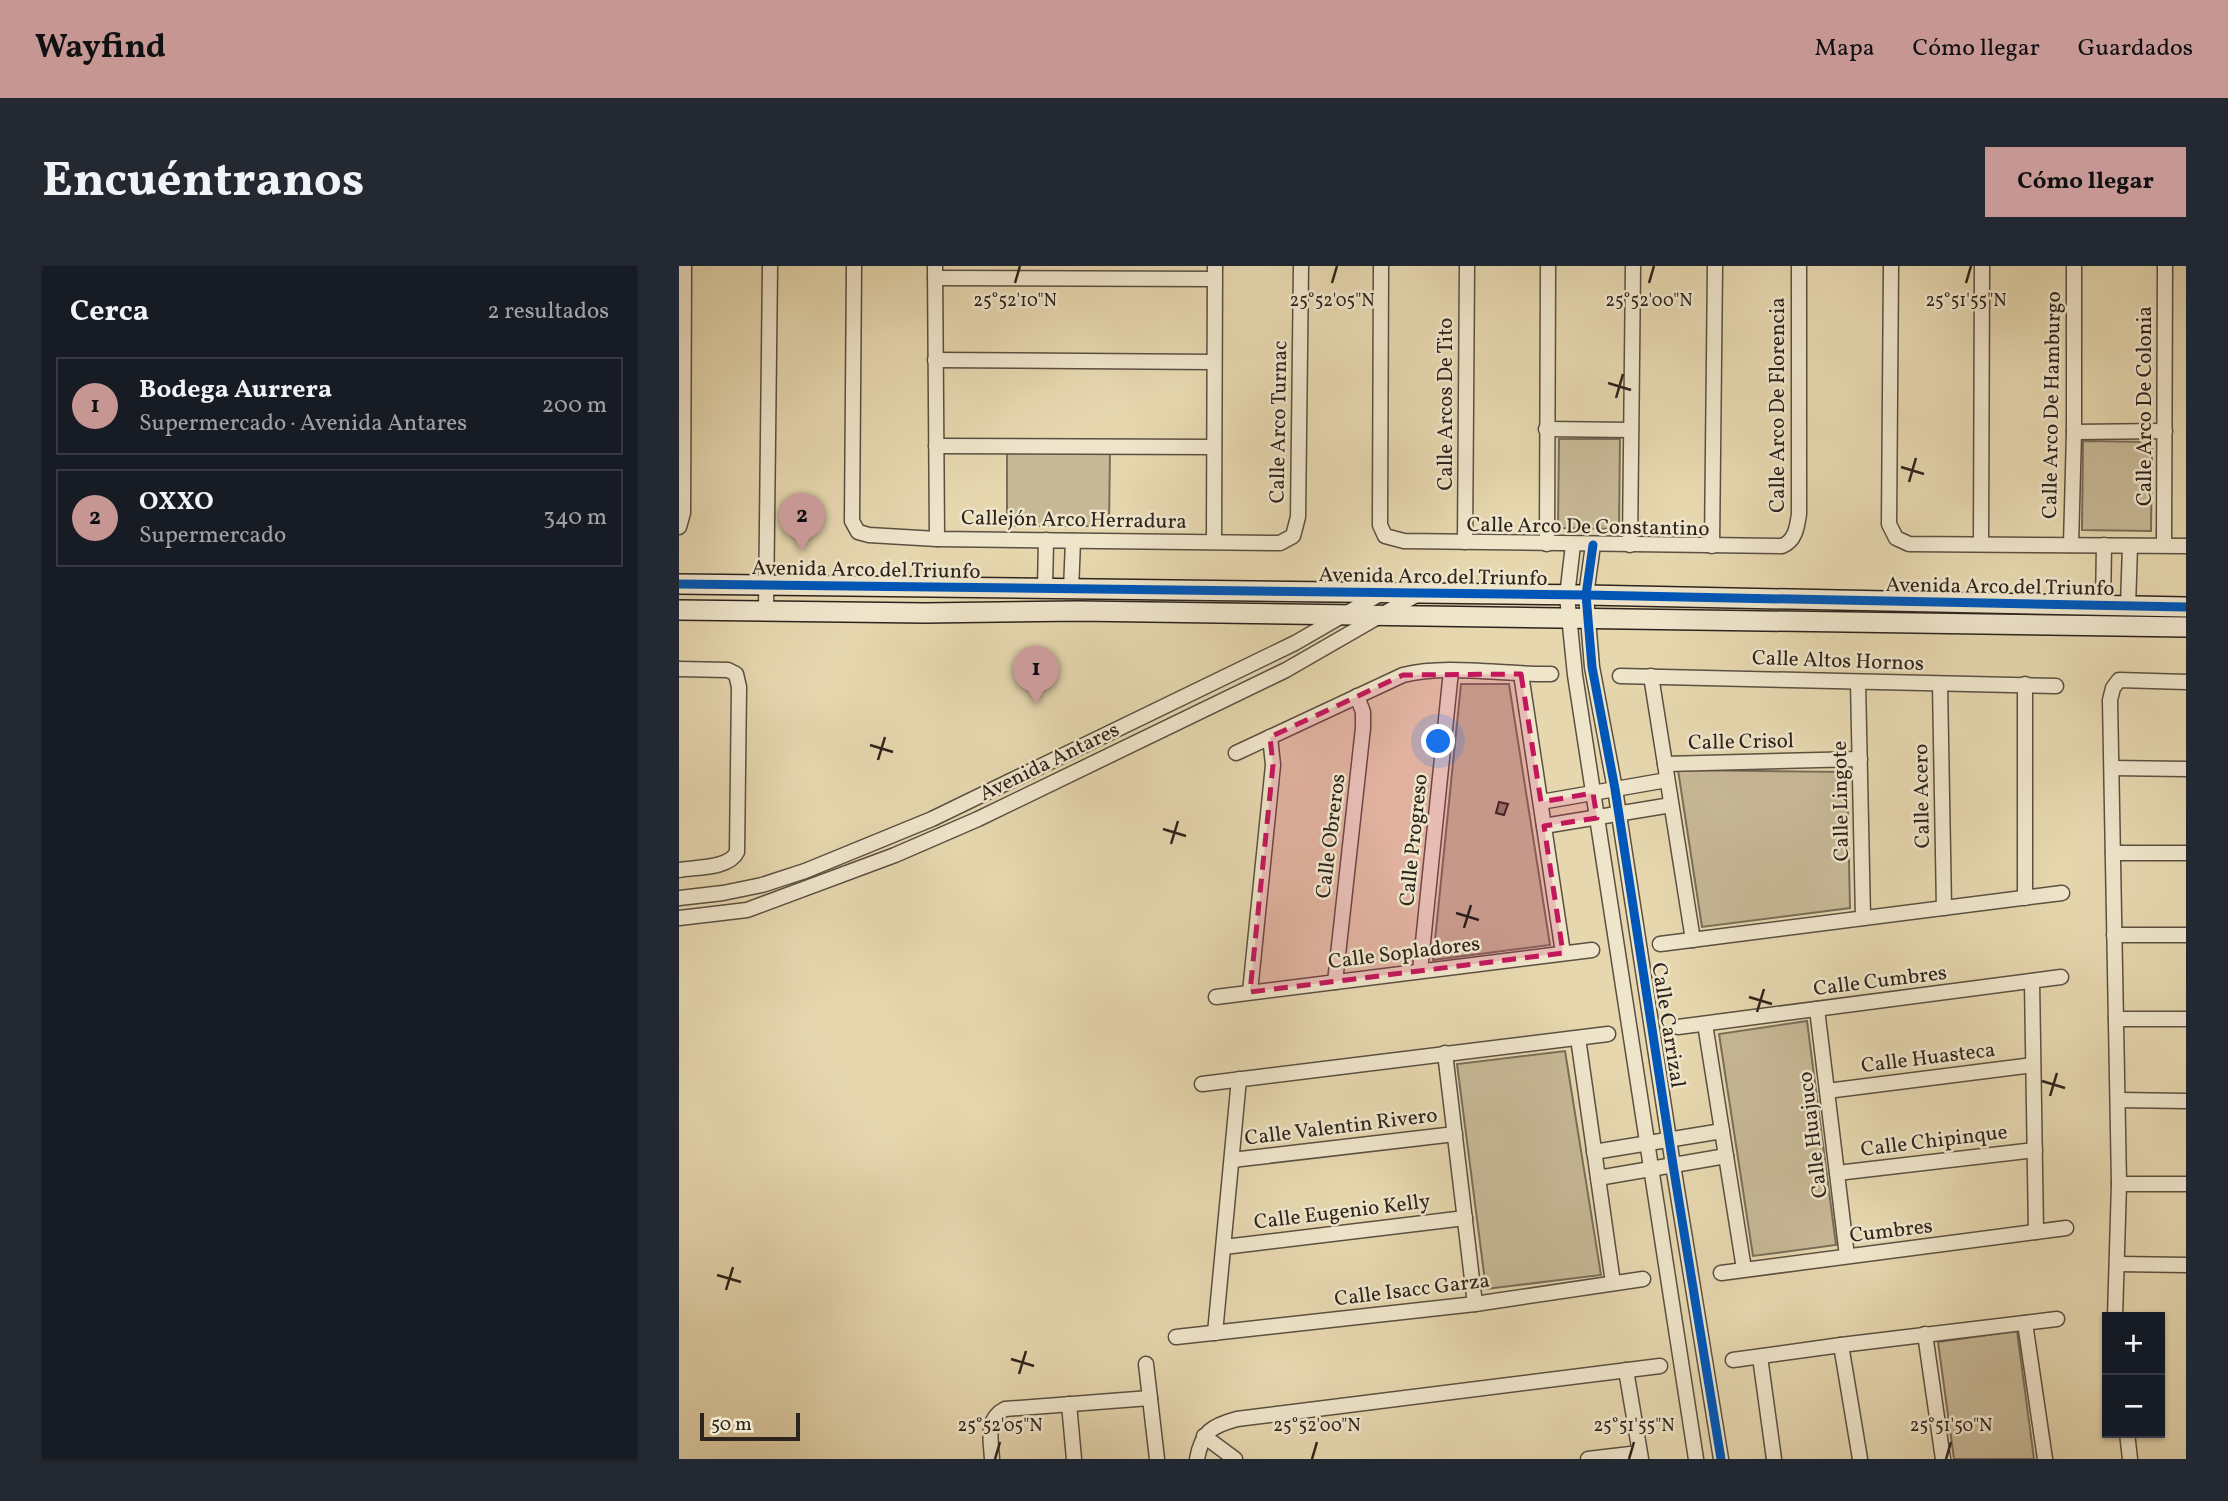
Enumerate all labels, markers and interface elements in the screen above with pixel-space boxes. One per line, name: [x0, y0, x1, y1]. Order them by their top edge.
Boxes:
text: Wayfind: [35, 26, 166, 72]
text: Mapa: [1815, 32, 1875, 66]
text: Cómo llegar: [1913, 32, 2040, 66]
text: Guardados: [2078, 32, 2193, 66]
button: Cómo llegar: [1985, 147, 2186, 217]
text: Encuéntranos: [42, 148, 364, 217]
text: 25°52'10"N: [973, 289, 1057, 314]
text: 25°52'05"N: [1289, 289, 1375, 314]
text: 25°52'00"N: [1605, 289, 1693, 314]
text: 25°51'55"N: [1925, 289, 2007, 314]
text: Cerca: [70, 291, 149, 333]
street label: Calle Arco De Hamburgo: [2036, 291, 2069, 519]
text: 2 resultados: [487, 296, 609, 328]
street label: Calle Arco De Florencia: [1764, 297, 1793, 513]
street label: Calle Arco De Colonia: [2131, 306, 2160, 506]
street label: Calle Arcos De Tito: [1432, 318, 1461, 490]
street label: Calle Arco Turnac: [1264, 340, 1295, 504]
text: Bodega Aurrera: [139, 372, 332, 408]
text: 1: [90, 390, 100, 422]
text: 200 m: [542, 390, 607, 422]
text: Supermercado · Avenida Antares: [139, 408, 467, 440]
text: OXXO: [139, 484, 214, 520]
pin: 2: [779, 493, 825, 551]
text: 2: [89, 502, 101, 534]
text: 340 m: [543, 502, 607, 534]
street label: Callejón Arco Herradura: [961, 504, 1187, 537]
street label: Calle Arco De Constantino: [1466, 511, 1710, 544]
text: Supermercado: [139, 520, 286, 552]
street label: Avenida Arco del Triunfo: [751, 554, 981, 587]
street label: Avenida Arco del Triunfo: [1318, 561, 1548, 594]
street label: Avenida Arco del Triunfo: [1885, 571, 2115, 604]
street label: Calle Altos Hornos: [1752, 644, 1924, 679]
pin: 1: [1013, 646, 1059, 704]
street label: Avenida Antares: [975, 716, 1125, 809]
your location: [1421, 724, 1455, 758]
street label: Calle Crisol: [1688, 727, 1794, 758]
street label: Calle Lingote: [1826, 740, 1857, 861]
street label: Calle Acero: [1907, 743, 1938, 849]
street label: Calle Obreros: [1309, 772, 1354, 900]
street label: Calle Progreso: [1393, 773, 1436, 908]
street label: Calle Sopladores: [1327, 930, 1482, 977]
street label: Calle Cumbres: [1812, 959, 1949, 1004]
street label: Calle Carrizal: [1643, 961, 1692, 1090]
street label: Calle Huasteca: [1859, 1036, 1997, 1081]
street label: Calle Huajuco: [1791, 1070, 1836, 1200]
street label: Calle Valentin Rivero: [1243, 1101, 1439, 1154]
street label: Calle Chipinque: [1859, 1118, 2009, 1165]
street label: Calle Eugenio Kelly: [1252, 1187, 1433, 1238]
street label: Cumbres: [1848, 1212, 1934, 1251]
street label: Calle Isacc Garza: [1333, 1267, 1492, 1314]
map controls: [2102, 1312, 2165, 1438]
button: +: [2102, 1312, 2165, 1375]
button: −: [2102, 1375, 2165, 1438]
scale bar: [700, 1410, 800, 1442]
text: 50 m: [711, 1412, 752, 1438]
text: 25°52'05"N: [957, 1414, 1043, 1439]
text: 25°52'00"N: [1273, 1414, 1361, 1439]
text: 25°51'55"N: [1593, 1414, 1675, 1439]
text: 25°51'50"N: [1910, 1414, 1992, 1439]

